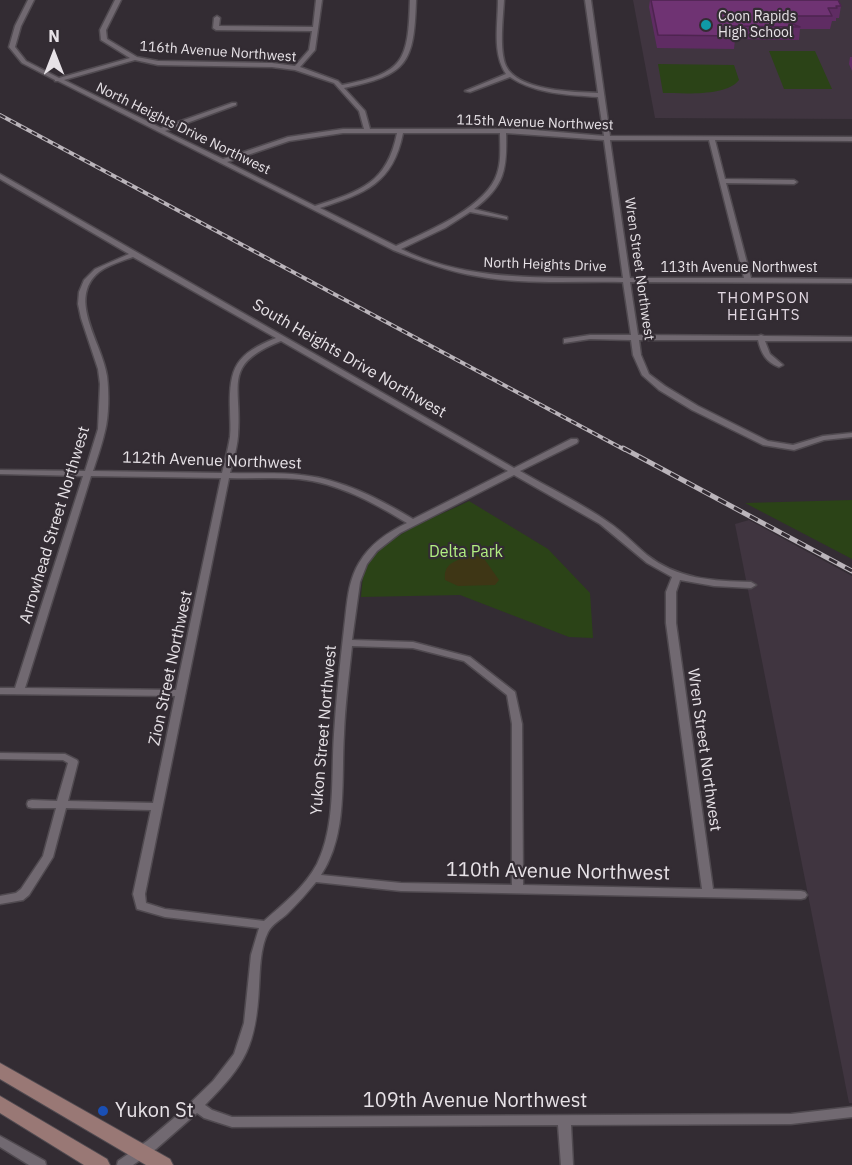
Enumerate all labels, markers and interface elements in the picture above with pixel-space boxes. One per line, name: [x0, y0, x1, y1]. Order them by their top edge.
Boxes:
place label: Coon Rapids High School: [718, 9, 796, 42]
marker: Coon Rapids High School: [699, 18, 713, 32]
north arrow: [24, 24, 84, 84]
text: N: [48, 26, 60, 46]
street label: 116th Avenue Northwest: [139, 38, 297, 66]
street label: North Heights Drive Northwest: [93, 79, 273, 179]
street label: 115th Avenue Northwest: [456, 112, 614, 134]
street label: Wren Street Northwest: [621, 197, 657, 341]
street label: North Heights Drive: [483, 254, 607, 276]
street label: 113th Avenue Northwest: [660, 260, 818, 276]
district label: THOMPSON HEIGHTS: [717, 290, 811, 325]
street label: South Heights Drive Northwest: [249, 296, 449, 422]
street label: Arrowhead Street Northwest: [16, 424, 94, 626]
street label: 112th Avenue Northwest: [122, 448, 302, 474]
park label: Delta Park: [429, 542, 503, 562]
street label: Zion Street Northwest: [145, 589, 197, 747]
street label: Yukon Street Northwest: [307, 644, 341, 816]
street label: Wren Street Northwest: [683, 667, 725, 833]
street label: 110th Avenue Northwest: [446, 858, 670, 886]
street label: 109th Avenue Northwest: [363, 1089, 587, 1113]
place label: Yukon St: [115, 1099, 194, 1123]
marker: Yukon St: [96, 1104, 110, 1118]

